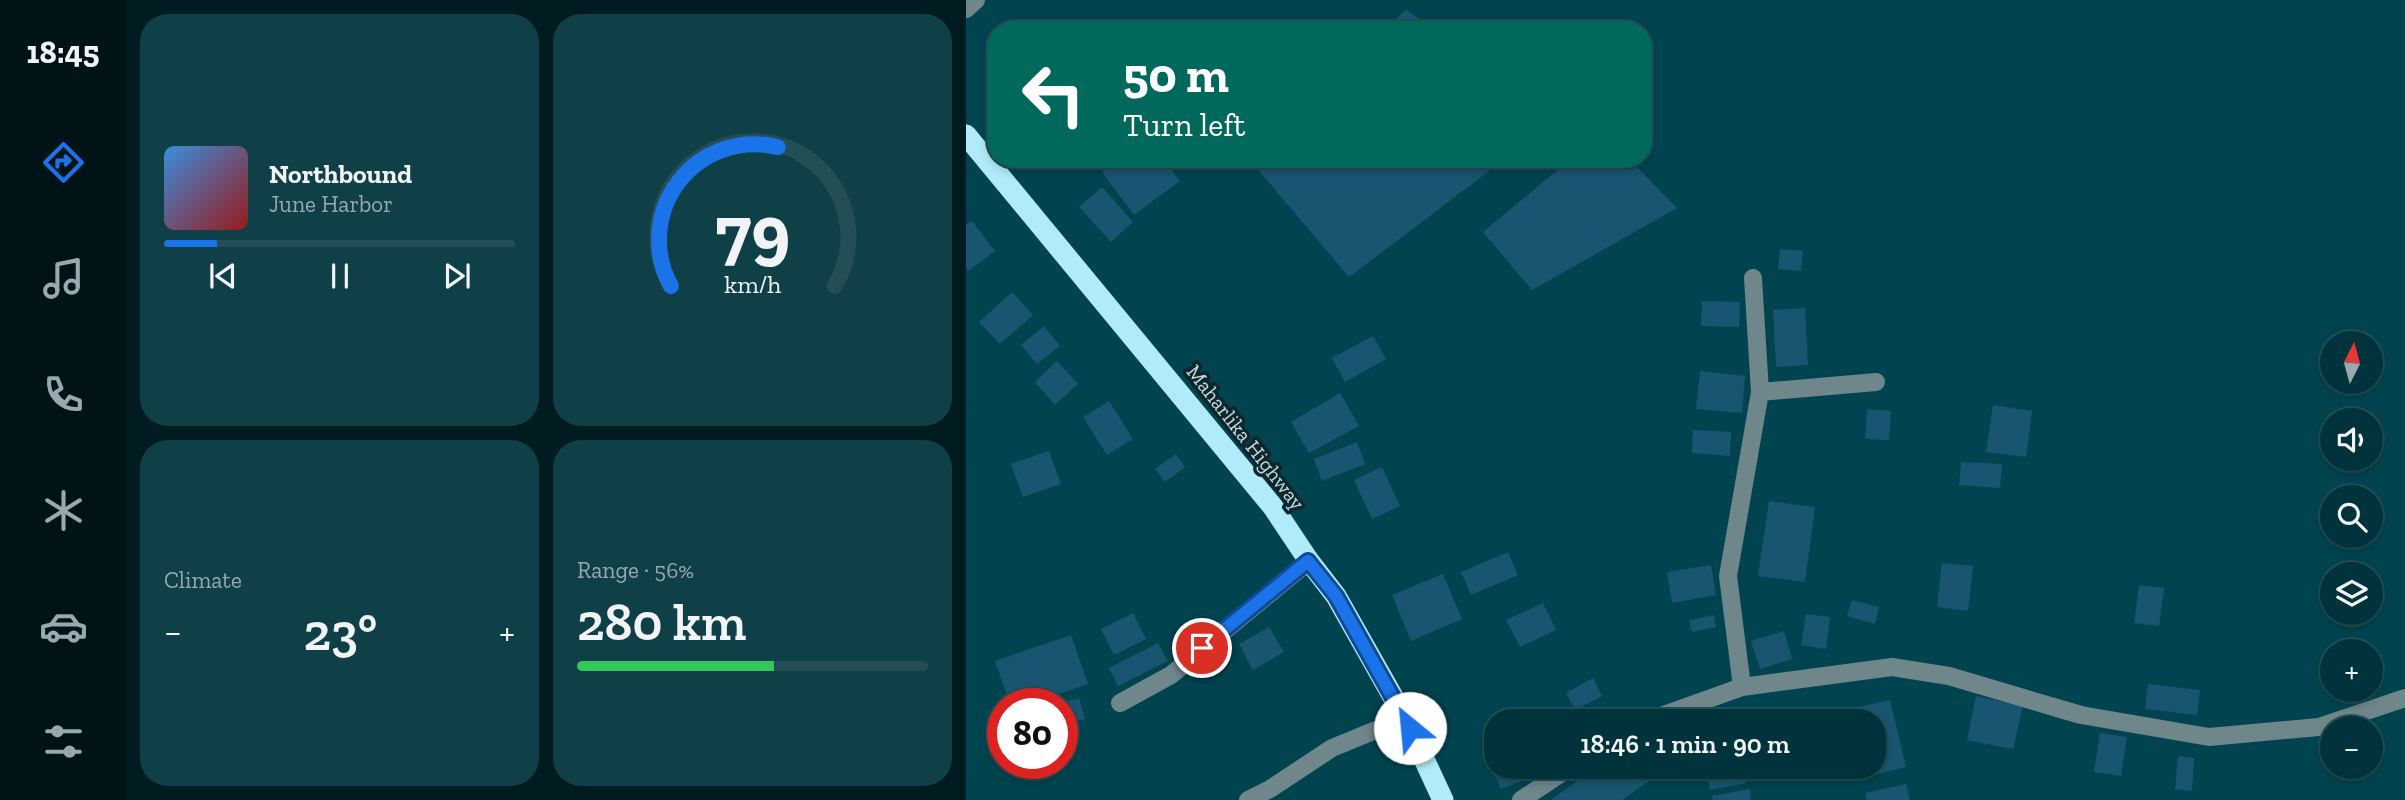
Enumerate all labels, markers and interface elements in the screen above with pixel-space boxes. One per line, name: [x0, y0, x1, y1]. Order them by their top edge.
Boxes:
text: 18:45: [26, 33, 100, 71]
text: 50 m: [1123, 46, 1229, 105]
icon: left: [1008, 49, 1099, 140]
text: Turn left: [1123, 106, 1245, 144]
icon: directions: [39, 138, 88, 187]
text: Northbound: [269, 158, 412, 190]
text: 79: [715, 188, 790, 276]
text: June Harbor: [269, 190, 393, 218]
icon: music: [39, 254, 88, 303]
icon: previous: [204, 257, 242, 295]
icon: pause: [321, 257, 359, 295]
icon: next: [438, 257, 476, 295]
text: km/h: [724, 269, 781, 299]
north arrow: [2320, 331, 2384, 394]
map controls: [2320, 331, 2383, 779]
street label: Maharlika Highway: [1182, 359, 1311, 515]
icon: phone: [39, 370, 88, 419]
button: sound: [2320, 408, 2383, 471]
button: search: [2320, 485, 2383, 548]
icon: climate: [39, 486, 88, 535]
text: Range · 56%: [577, 556, 694, 584]
button: layers: [2320, 562, 2383, 625]
text: Climate: [164, 566, 242, 594]
text: 280 km: [577, 591, 746, 653]
text: 23°: [303, 601, 377, 663]
icon: car: [39, 602, 88, 651]
text: −: [164, 609, 182, 655]
text: +: [499, 609, 515, 655]
pin: [1172, 618, 1232, 678]
icon: arrive: [1183, 629, 1221, 667]
button: +: [2320, 639, 2383, 702]
speed limit sign: 80: [987, 688, 1078, 779]
position arrow: [1373, 691, 1447, 765]
button: −: [2320, 716, 2383, 779]
icon: filters: [39, 717, 88, 766]
text: 18:46 · 1 min · 90 m: [1580, 728, 1790, 760]

